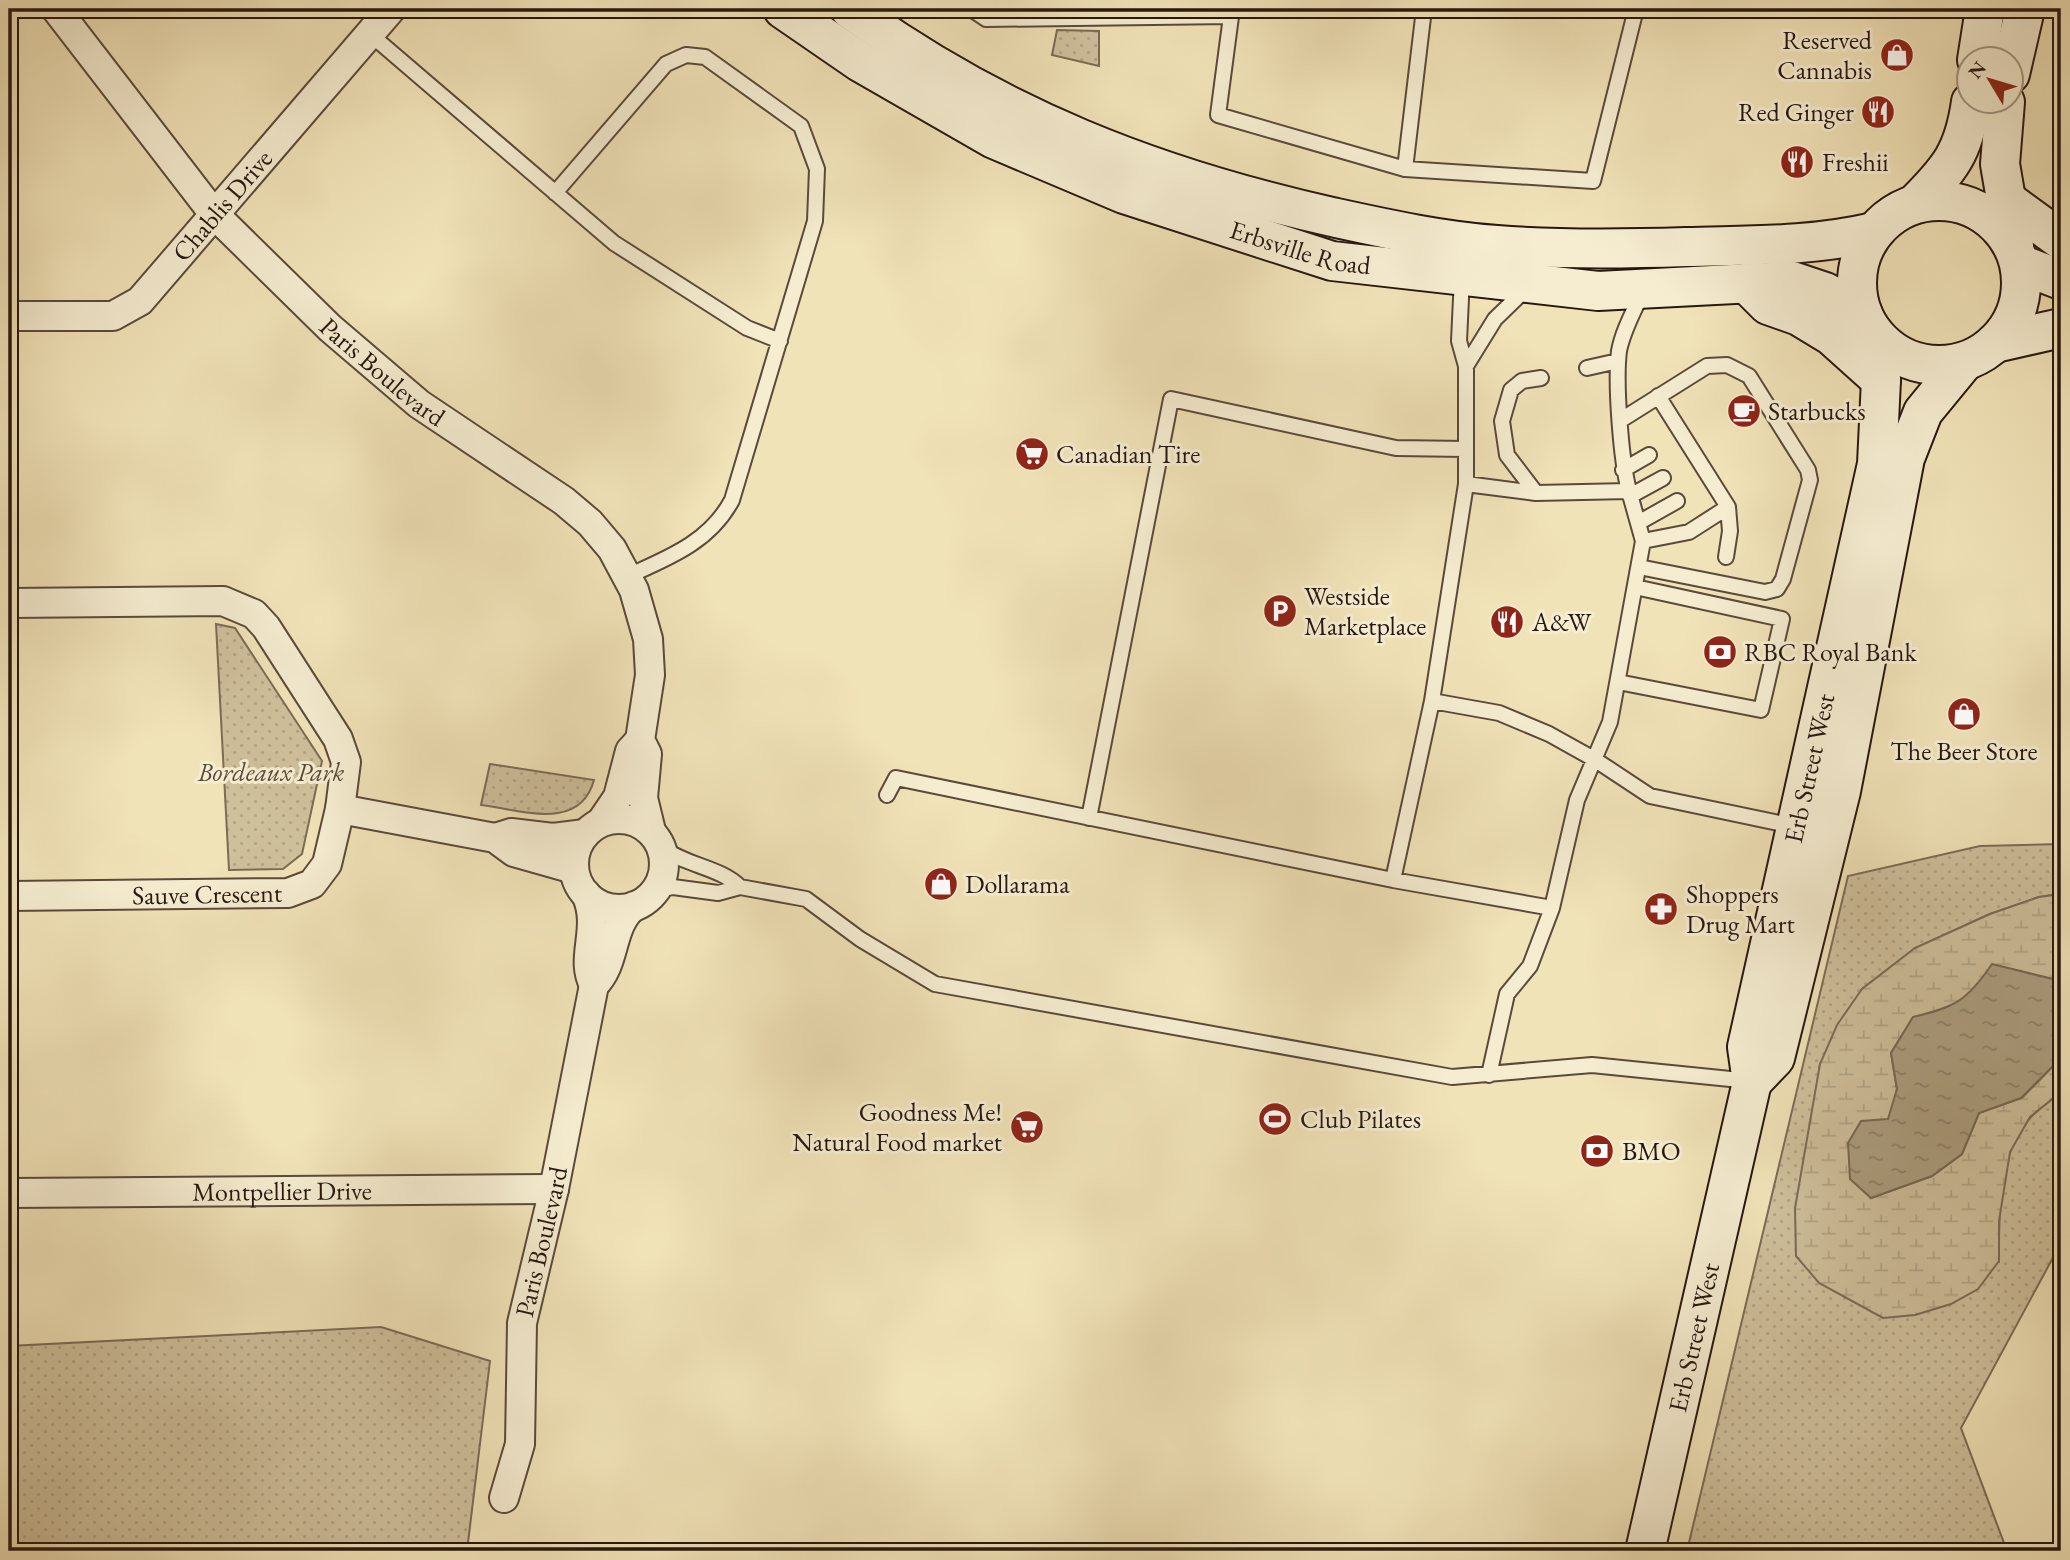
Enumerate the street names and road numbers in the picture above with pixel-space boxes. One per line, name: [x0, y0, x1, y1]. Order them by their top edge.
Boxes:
street label: Chablis Drive: [165, 142, 280, 268]
street label: Erbsville Road: [1226, 212, 1373, 282]
street label: Paris Boulevard: [312, 310, 453, 434]
street label: Erb Street West: [1776, 690, 1842, 846]
street label: Sauve Crescent: [132, 876, 282, 912]
street label: Paris Boulevard: [507, 1163, 575, 1320]
street label: Montpellier Drive: [192, 1173, 372, 1209]
street label: Erb Street West: [1660, 1259, 1727, 1415]

